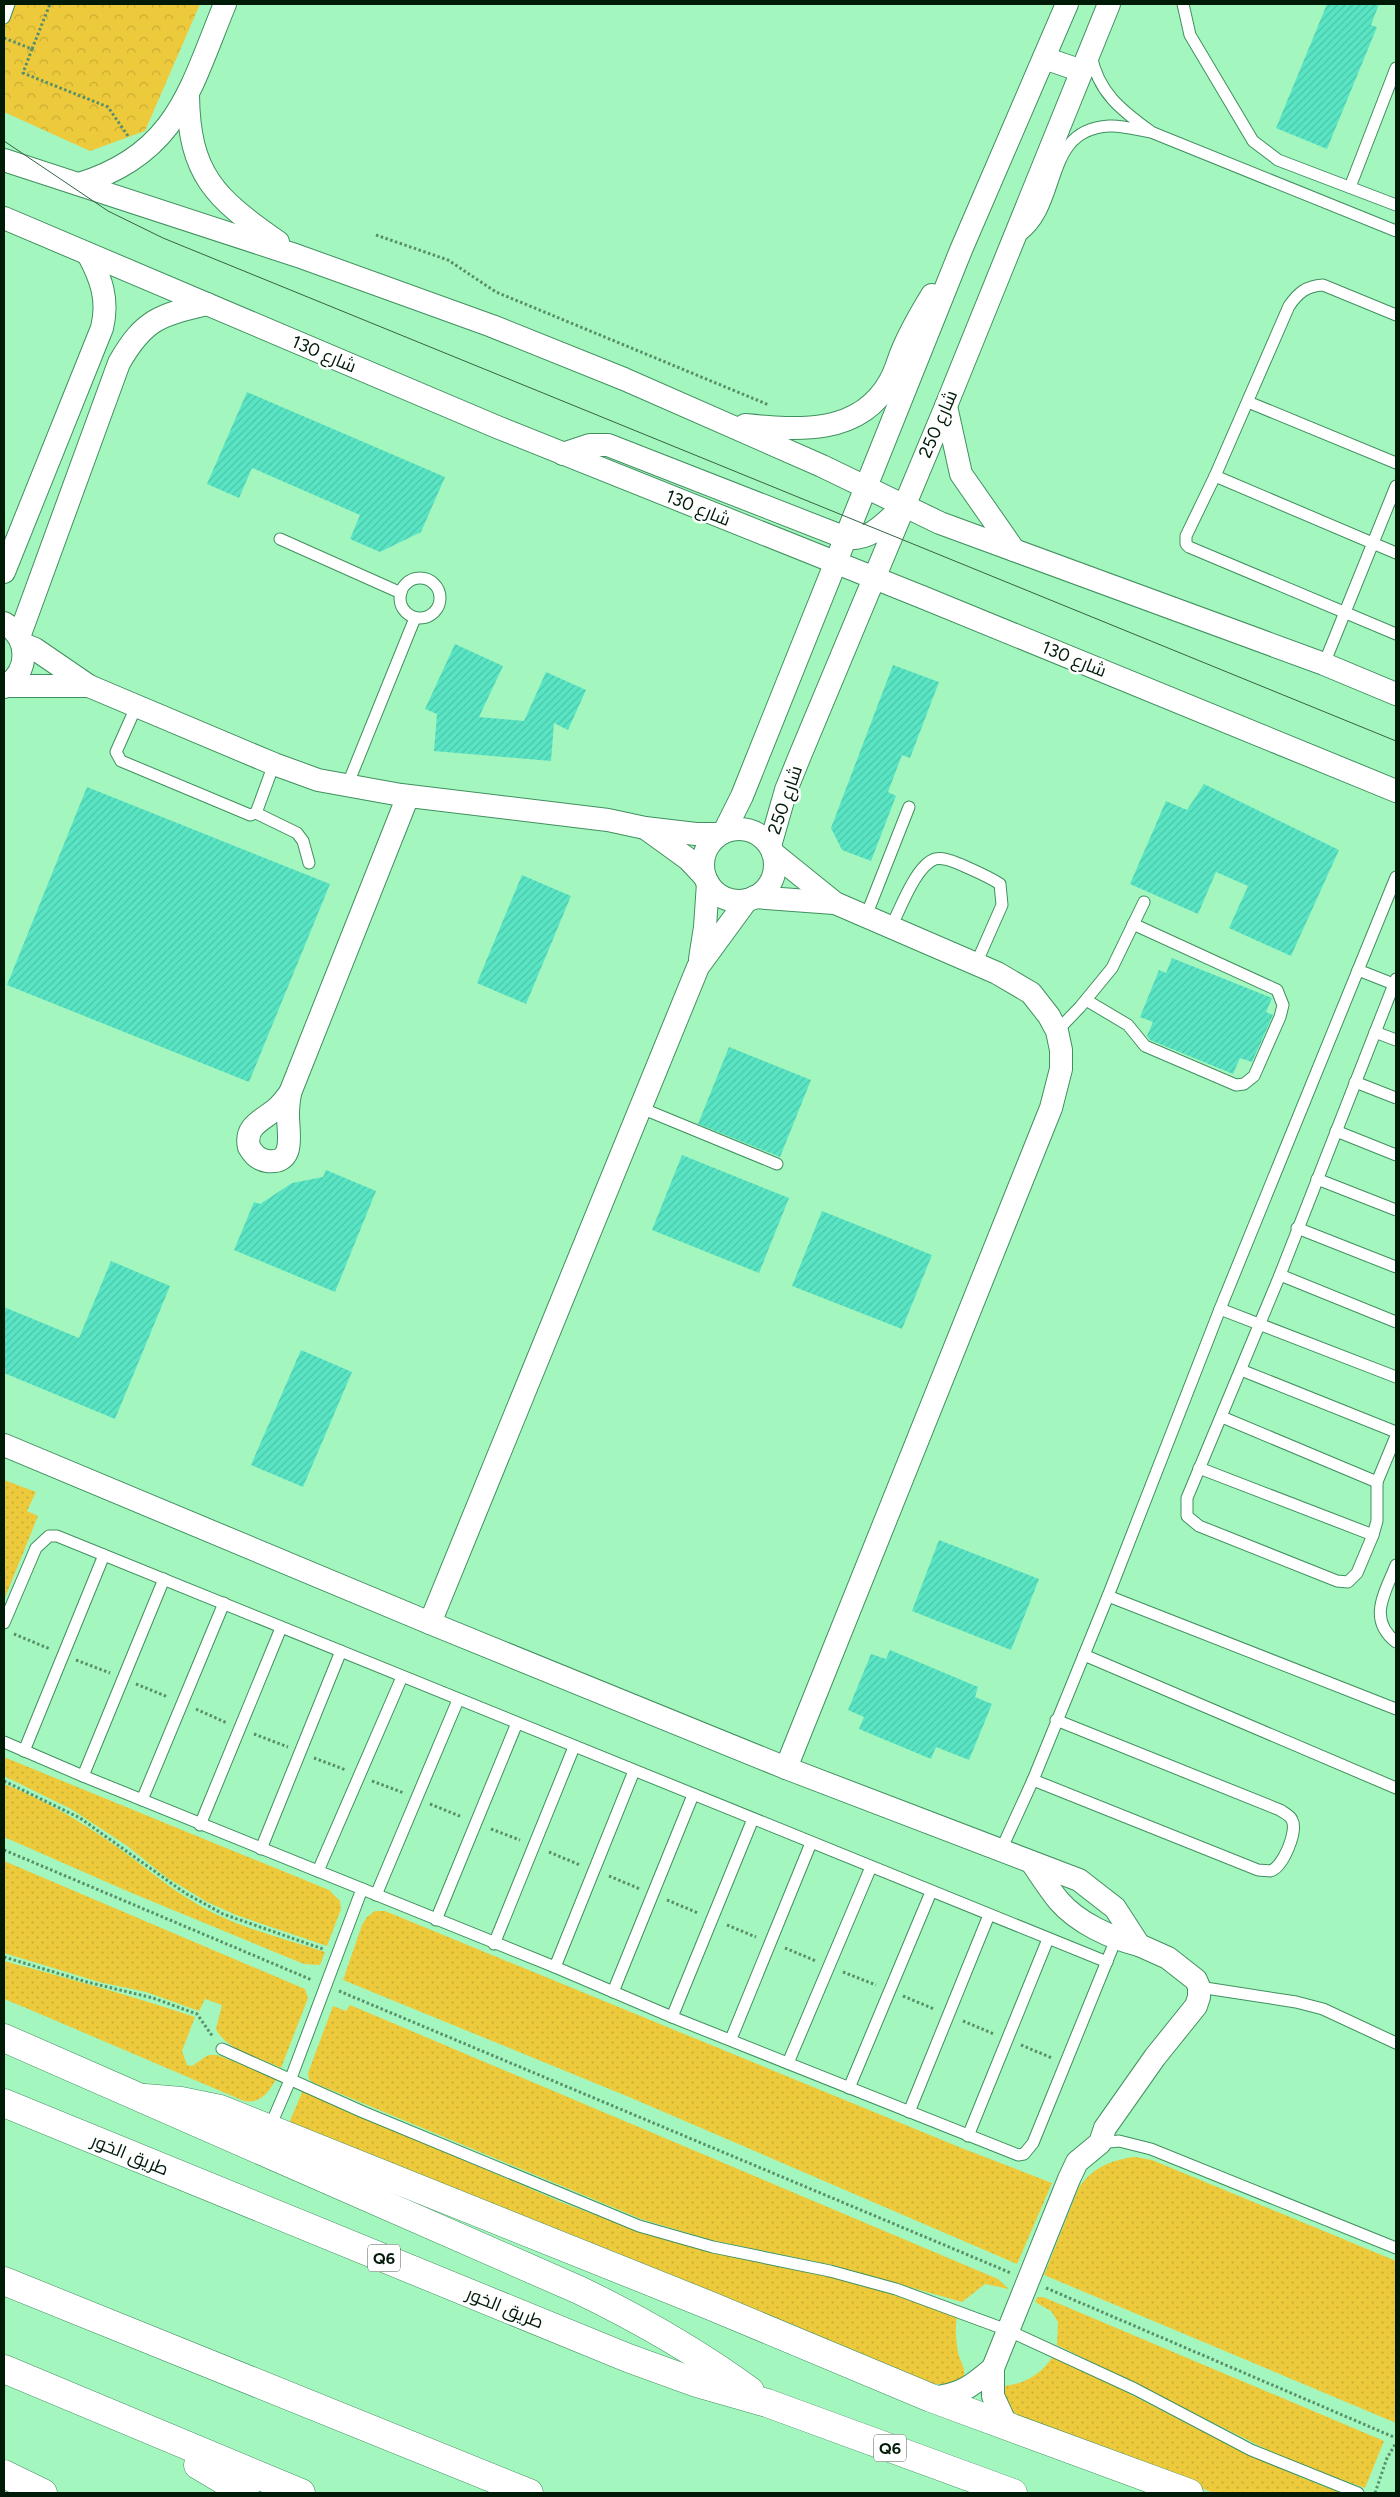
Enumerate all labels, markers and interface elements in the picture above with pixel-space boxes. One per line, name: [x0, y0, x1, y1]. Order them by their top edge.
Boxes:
street label: شارع 130: [288, 331, 360, 378]
street label: شارع 250: [914, 387, 963, 461]
street label: شارع 130: [662, 485, 734, 532]
street label: شارع 130: [1038, 636, 1110, 683]
street label: شارع 250: [763, 763, 808, 838]
street label: طريق الخور: [87, 2129, 172, 2181]
road number: Q6: [368, 2244, 400, 2272]
street label: طريق الخور: [462, 2282, 547, 2334]
road number: Q6: [874, 2434, 906, 2462]

